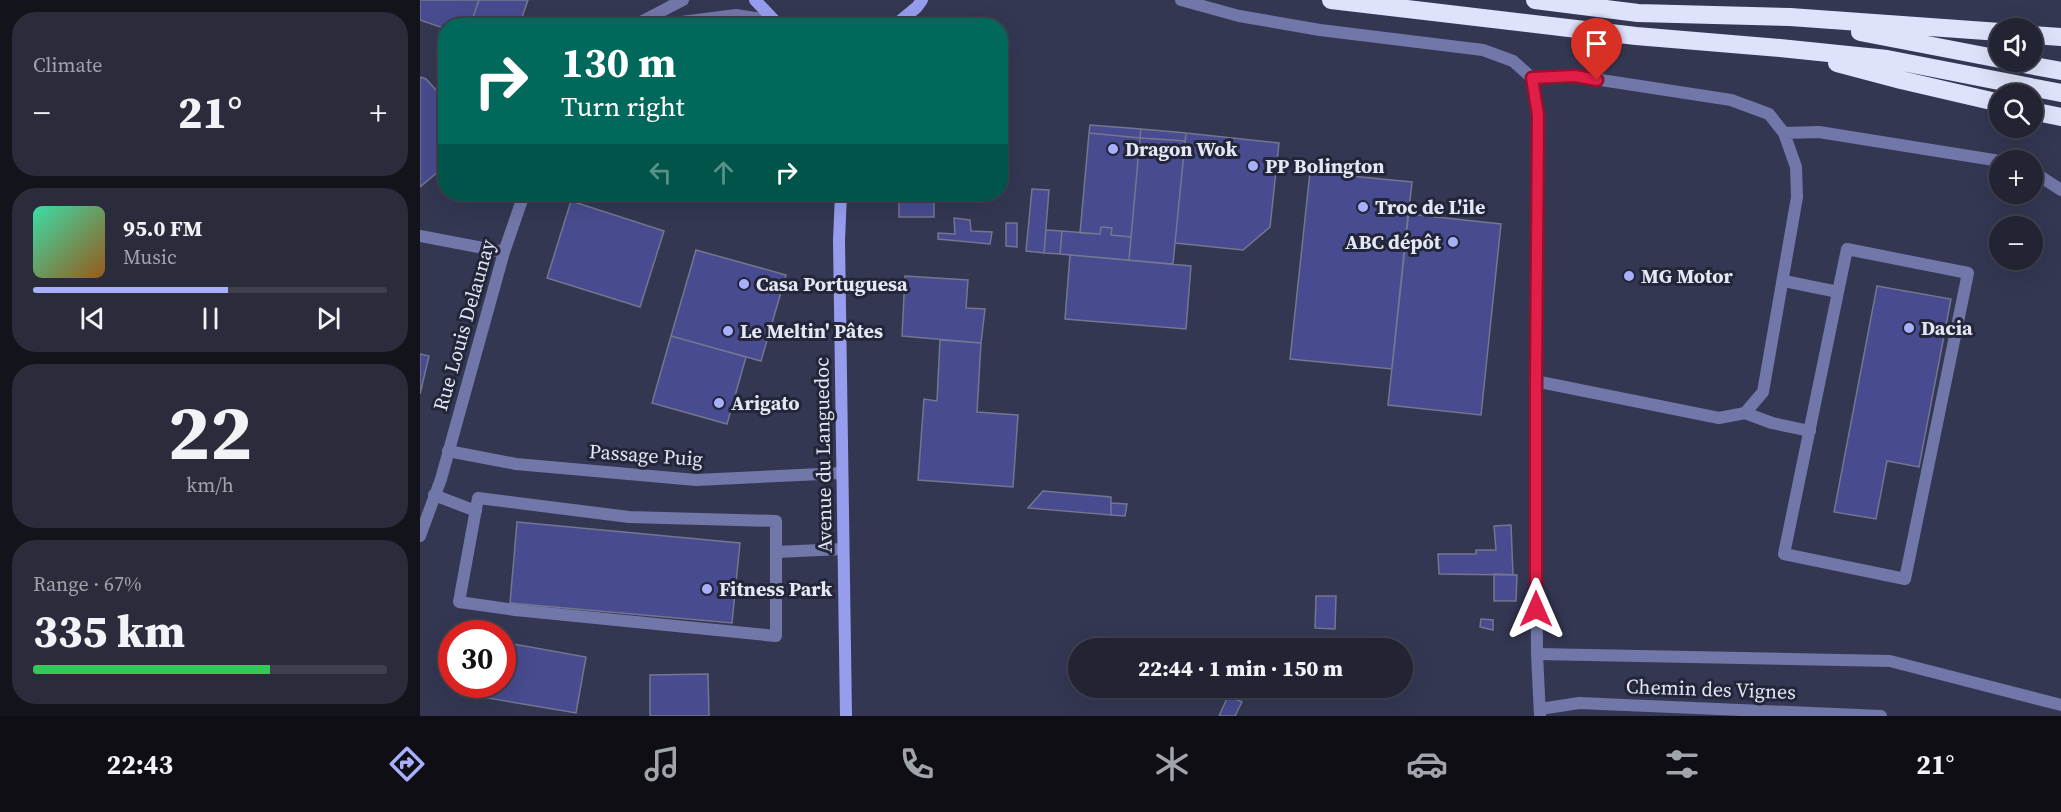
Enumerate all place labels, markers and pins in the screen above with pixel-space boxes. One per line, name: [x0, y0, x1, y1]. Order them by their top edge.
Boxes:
pin: [1571, 18, 1622, 80]
place label: Dragon Wok: [1125, 135, 1238, 163]
marker: Dragon Wok: [1106, 142, 1120, 156]
place label: PP Bolington: [1265, 152, 1385, 180]
marker: PP Bolington: [1246, 159, 1260, 173]
place label: Troc de L'ile: [1375, 193, 1485, 221]
marker: Troc de L'ile: [1356, 200, 1370, 214]
place label: ABC dépôt: [1345, 228, 1442, 256]
marker: ABC dépôt: [1446, 235, 1460, 249]
place label: MG Motor: [1641, 262, 1733, 290]
marker: MG Motor: [1622, 269, 1636, 283]
place label: Casa Portuguesa: [756, 270, 908, 298]
marker: Casa Portuguesa: [737, 277, 751, 291]
place label: Dacia: [1921, 314, 1973, 342]
place label: Le Meltin' Pâtes: [740, 317, 883, 345]
marker: Dacia: [1902, 321, 1916, 335]
marker: Le Meltin' Pâtes: [721, 324, 735, 338]
place label: Arigato: [731, 389, 800, 417]
marker: Arigato: [712, 396, 726, 410]
place label: Fitness Park: [719, 575, 832, 603]
marker: Fitness Park: [700, 582, 714, 596]

